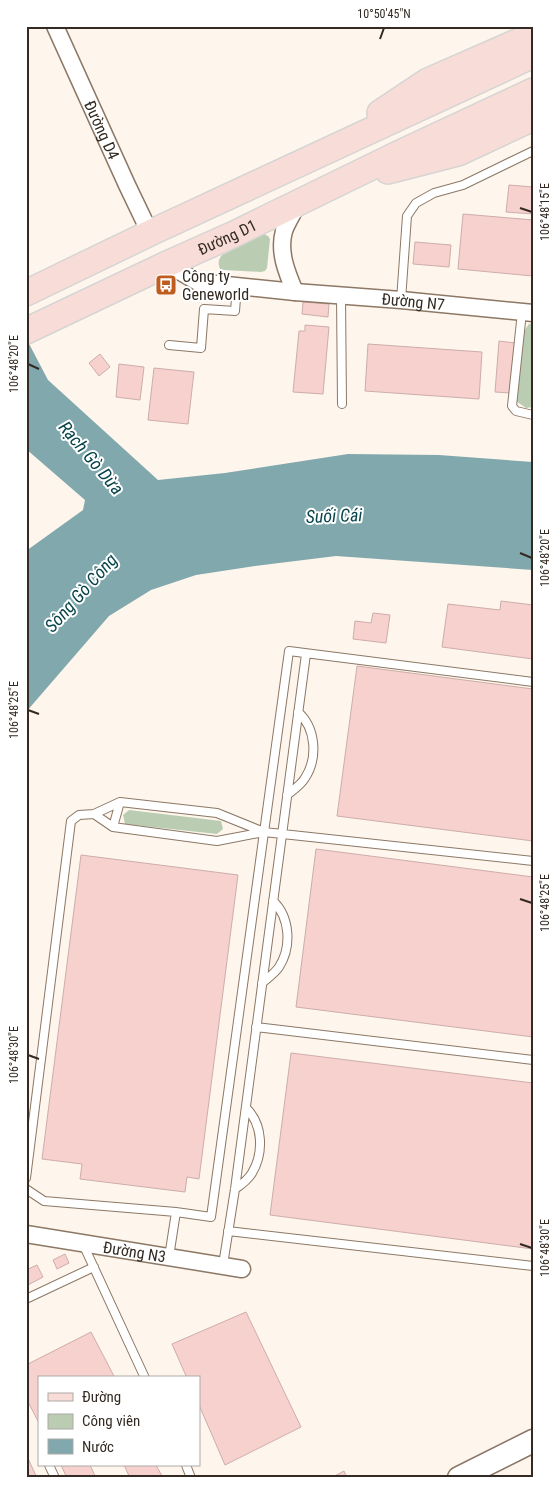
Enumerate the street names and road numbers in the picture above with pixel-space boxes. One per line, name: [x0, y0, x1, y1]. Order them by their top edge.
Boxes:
street label: Đường D4: [80, 98, 123, 163]
street label: Đường D1: [195, 216, 260, 259]
street label: Đường N7: [381, 290, 446, 314]
street label: Đường N3: [102, 1238, 167, 1267]

